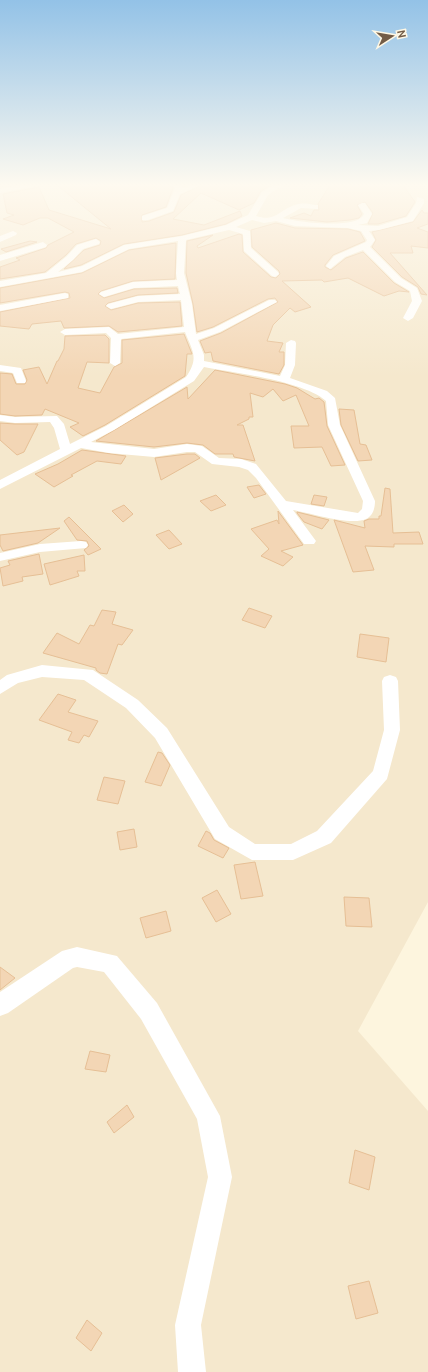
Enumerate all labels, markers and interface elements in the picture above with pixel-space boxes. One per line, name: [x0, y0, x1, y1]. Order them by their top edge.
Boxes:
north arrow: [372, 16, 412, 56]
text: N: [394, 29, 409, 39]

